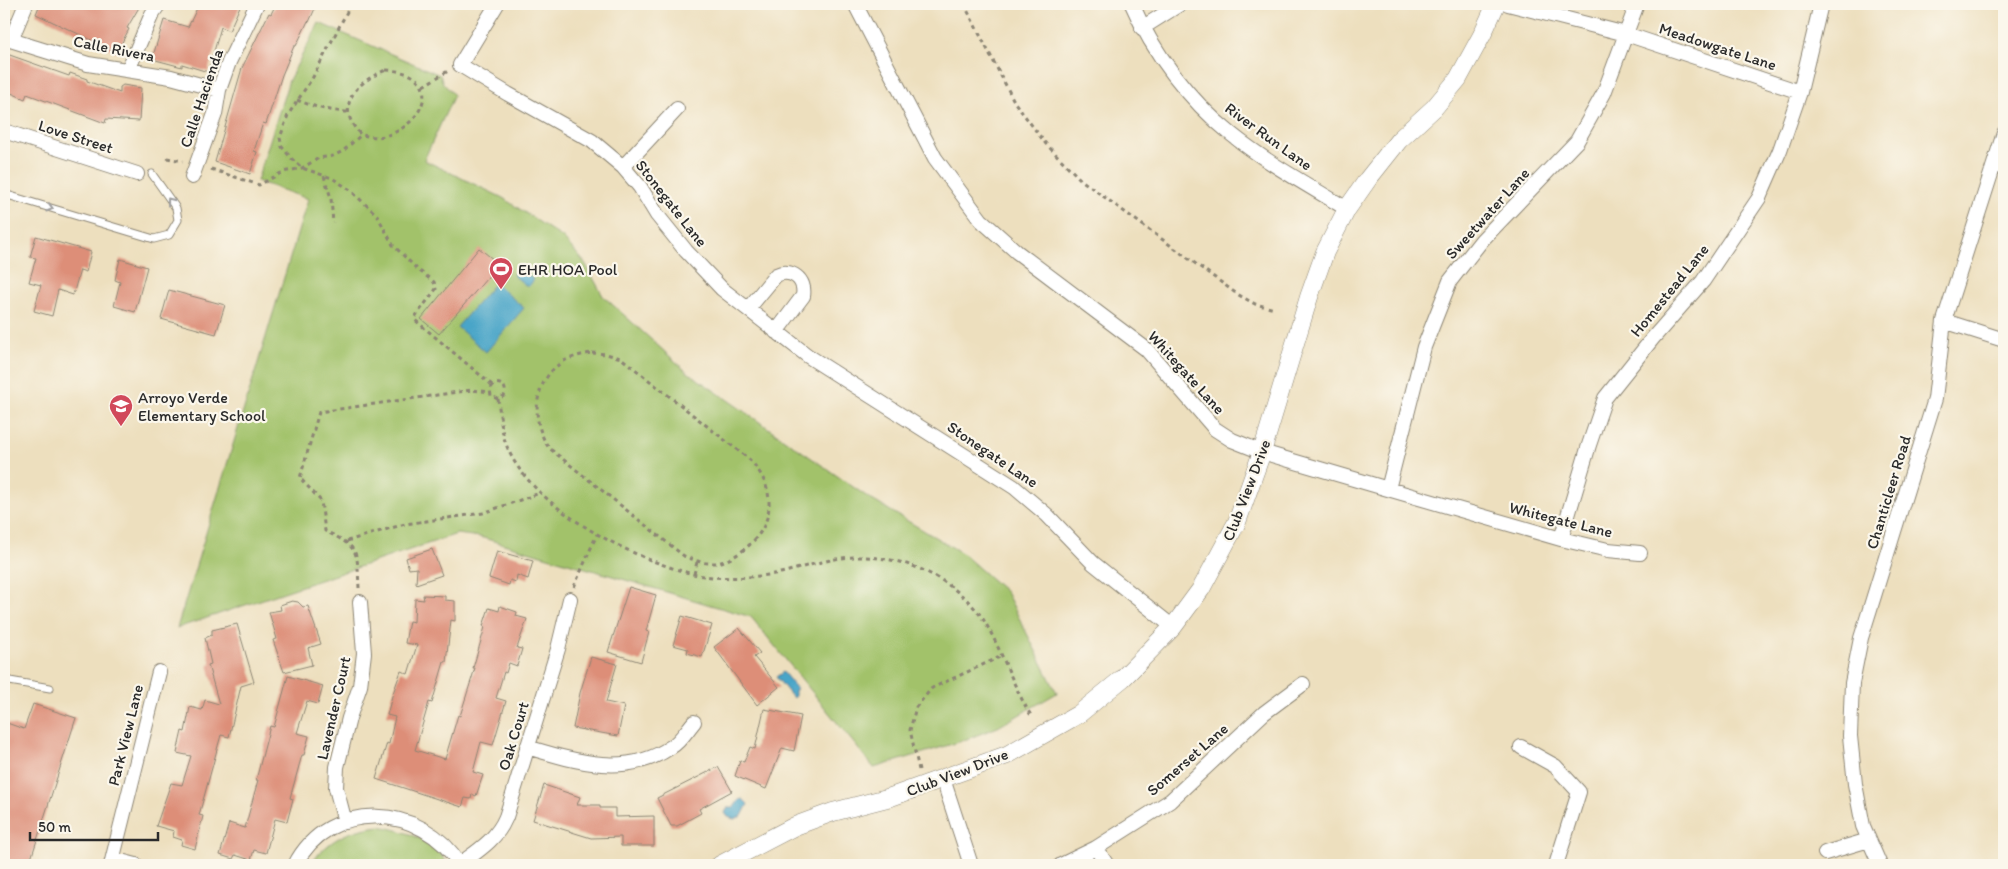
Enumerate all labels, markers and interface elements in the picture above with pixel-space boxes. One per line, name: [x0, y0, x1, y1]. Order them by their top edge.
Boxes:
street label: Meadowgate Lane: [1657, 19, 1779, 74]
street label: Calle Rivera: [72, 31, 156, 66]
street label: Calle Hacienda: [176, 46, 228, 150]
street label: River Run Lane: [1221, 98, 1316, 174]
street label: Love Street: [36, 115, 116, 157]
street label: Stonegate Lane: [632, 156, 712, 251]
street label: Sweetwater Lane: [1441, 164, 1534, 263]
one-way arrow: [168, 198, 176, 207]
one-way arrow: [46, 202, 54, 212]
street label: Homestead Lane: [1626, 240, 1713, 341]
sports icon: EHR HOA Pool: [488, 256, 514, 290]
place label: EHR HOA Pool: [518, 260, 618, 279]
street label: Whitegate Lane: [1144, 327, 1229, 418]
place label: Arroyo Verde Elementary School: [138, 388, 266, 425]
school or university icon: Arroyo Verde Elementary School: [108, 393, 134, 427]
street label: Stonegate Lane: [944, 417, 1042, 492]
street label: Chanticleer Road: [1862, 433, 1915, 551]
street label: Club View Drive: [1218, 437, 1275, 544]
street label: Whitegate Lane: [1507, 497, 1615, 542]
street label: Lavender Court: [312, 655, 355, 762]
street label: Park View Lane: [104, 682, 147, 788]
street label: Oak Court: [494, 699, 533, 773]
street label: Somerset Lane: [1143, 719, 1232, 800]
street label: Club View Drive: [904, 744, 1011, 801]
scale bar: [30, 809, 158, 841]
text: 50 m: [38, 818, 71, 836]

